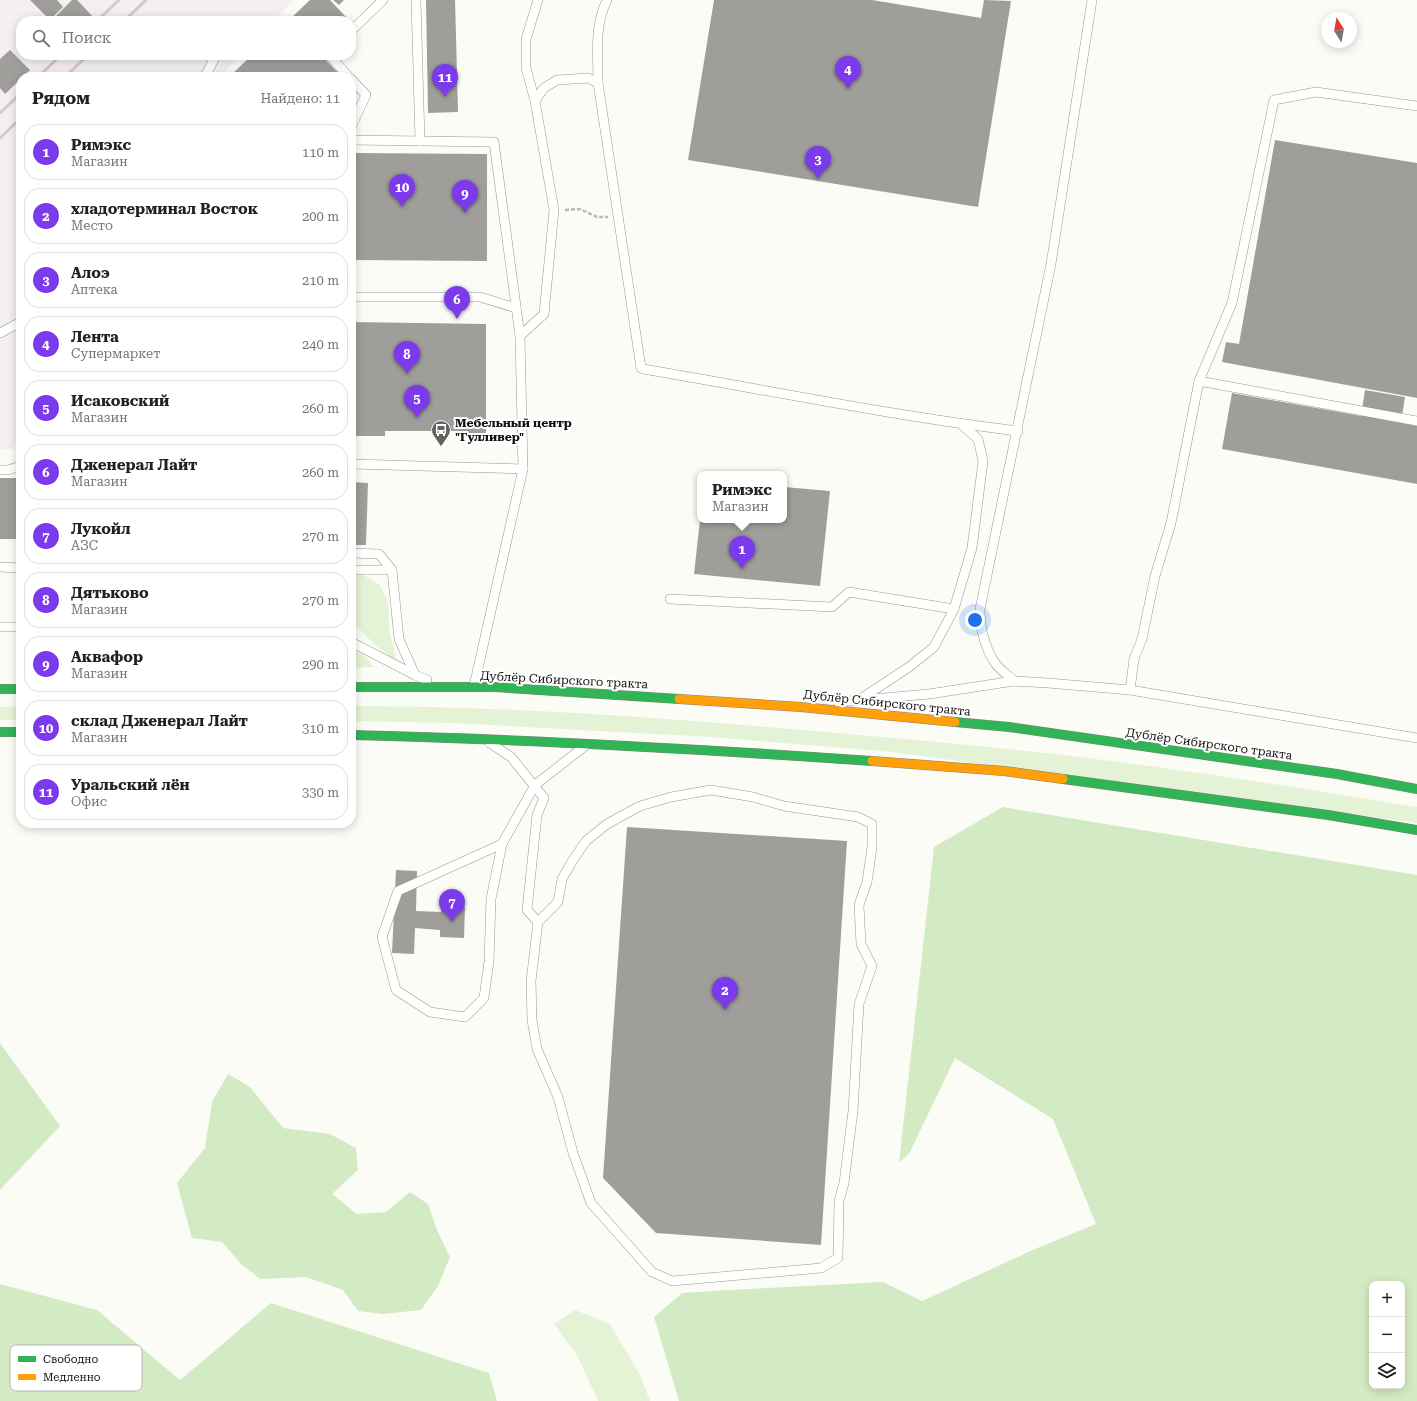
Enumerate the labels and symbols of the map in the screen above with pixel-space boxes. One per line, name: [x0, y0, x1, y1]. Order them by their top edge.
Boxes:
north arrow: [1321, 12, 1357, 48]
pin: 4: [835, 56, 861, 89]
pin: 11: [432, 64, 458, 97]
pin: 3: [805, 146, 831, 179]
pin: 10: [389, 174, 415, 207]
pin: 9: [452, 180, 478, 213]
pin: 6: [444, 286, 470, 319]
pin: 8: [394, 341, 420, 374]
pin: 5: [404, 385, 430, 418]
place label: Мебельный центр "Гулливер": [455, 416, 572, 444]
bus stop icon: Мебельный центр "Гулливер": [430, 419, 452, 447]
pin: 1: [729, 536, 755, 569]
your location: [965, 610, 985, 630]
street label: Дублёр Сибирского тракта: [480, 669, 649, 691]
street label: Дублёр Сибирского тракта: [803, 687, 972, 719]
street label: Дублёр Сибирского тракта: [1125, 725, 1294, 763]
pin: 7: [439, 889, 465, 922]
pin: 2: [712, 977, 738, 1010]
legend: [10, 1345, 142, 1391]
text: Свободно: [43, 1353, 99, 1366]
text: Медленно: [43, 1371, 101, 1384]

